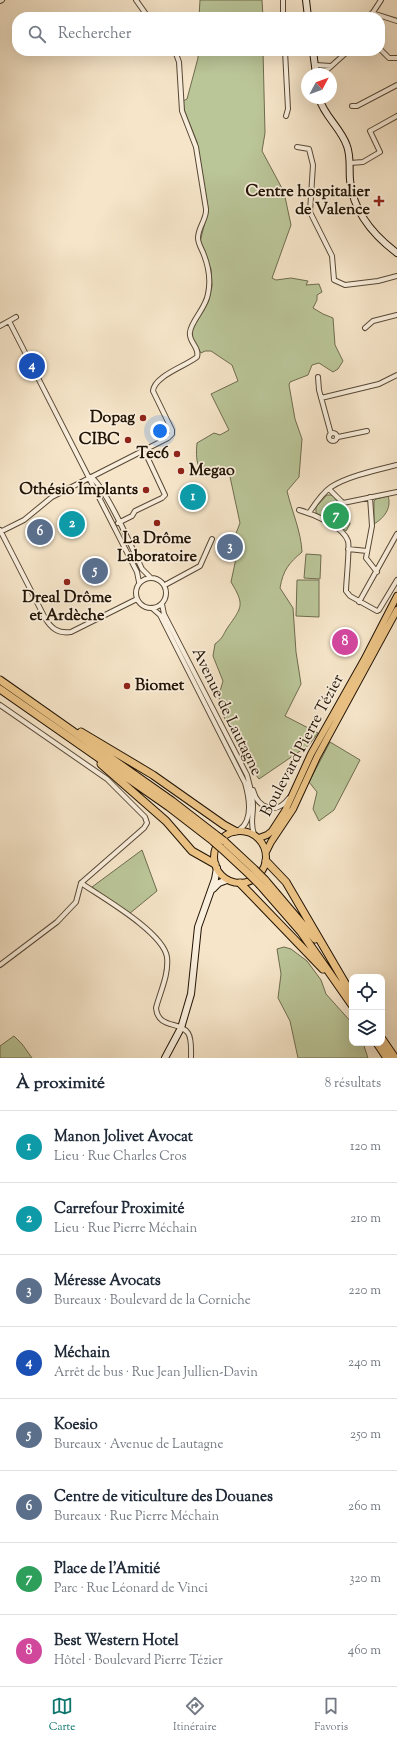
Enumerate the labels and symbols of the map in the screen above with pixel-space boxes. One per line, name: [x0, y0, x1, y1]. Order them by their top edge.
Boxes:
north arrow: [301, 68, 337, 104]
place label: Centre hospitalier de Valence: [246, 181, 371, 222]
marker: Centre hospitalier de Valence: [373, 195, 385, 207]
pin: 4: [19, 351, 45, 381]
place label: Dopag: [90, 407, 135, 430]
marker: Dopag: [138, 413, 148, 423]
your location: [150, 421, 170, 441]
place label: CIBC: [79, 429, 120, 452]
marker: CIBC: [123, 435, 133, 445]
place label: Tec6: [137, 443, 169, 466]
marker: Tec6: [172, 449, 182, 459]
place label: Megao: [189, 460, 235, 483]
marker: Megao: [176, 466, 186, 476]
place label: Othésio Implants: [19, 479, 138, 502]
pin: 1: [180, 482, 206, 512]
marker: Othésio Implants: [141, 485, 151, 495]
pin: 7: [323, 501, 349, 531]
pin: 2: [59, 509, 85, 539]
pin: 6: [27, 517, 53, 547]
marker: La Drôme Laboratoire: [152, 518, 162, 528]
place label: La Drôme Laboratoire: [117, 528, 197, 569]
pin: 3: [217, 532, 243, 562]
pin: 5: [82, 556, 108, 586]
marker: Dreal Drôme et Ardèche: [62, 577, 72, 587]
place label: Dreal Drôme et Ardèche: [22, 587, 112, 628]
pin: 8: [332, 627, 358, 657]
street label: Avenue de Lautagne: [185, 644, 267, 780]
street label: Boulevard Pierre Tézier: [256, 671, 350, 821]
place label: Biomet: [135, 675, 185, 698]
marker: Biomet: [122, 681, 132, 691]

